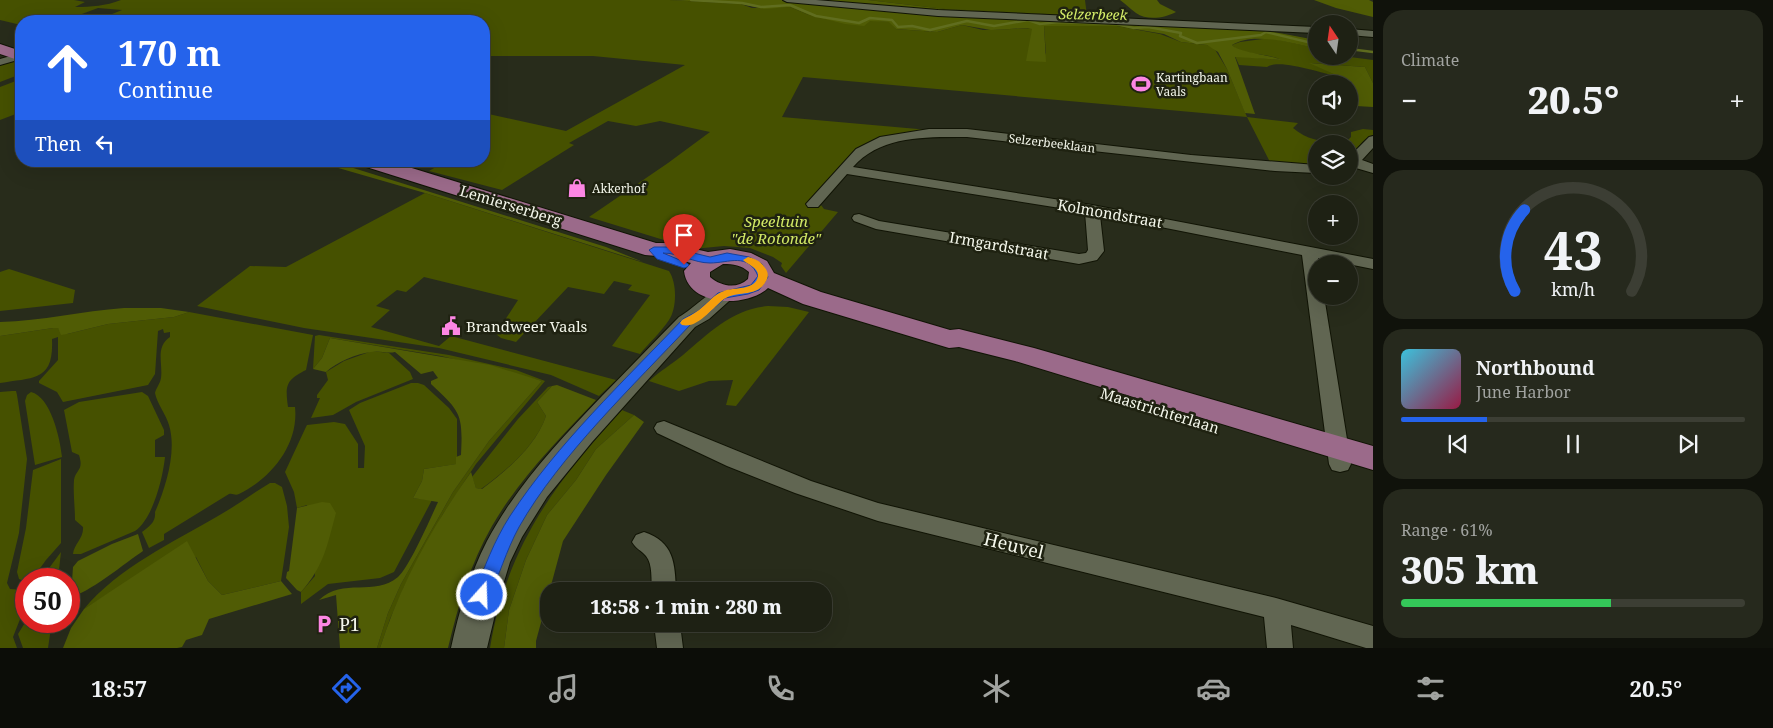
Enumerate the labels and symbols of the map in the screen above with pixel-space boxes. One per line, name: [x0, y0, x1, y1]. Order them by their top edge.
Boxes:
water label: Selzerbeek: [1058, 4, 1129, 24]
north arrow: [1308, 15, 1358, 65]
place label: Kartingbaan Vaals: [1156, 69, 1228, 100]
sports icon: Kartingbaan Vaals: [1130, 73, 1152, 95]
street label: Selzerbeeklaan: [1008, 129, 1097, 157]
shop icon: Akkerhof: [566, 177, 588, 199]
street label: Lemierserberg: [458, 180, 564, 230]
place label: Akkerhof: [592, 180, 647, 197]
street label: Kolmondstraat: [1056, 194, 1164, 232]
park label: Speeltuin "de Rotonde": [731, 211, 822, 248]
pin: [663, 214, 705, 265]
street label: Irmgardstraat: [948, 226, 1050, 264]
public building icon: Brandweer Vaals: [440, 315, 462, 337]
place label: Brandweer Vaals: [466, 316, 588, 336]
street label: Maastrichterlaan: [1098, 382, 1222, 438]
street label: Heuvel: [982, 526, 1047, 564]
speed limit sign: 50: [15, 568, 80, 633]
position arrow: [455, 568, 507, 620]
place label: P1: [339, 612, 360, 636]
parking icon: P1: [313, 613, 335, 635]

